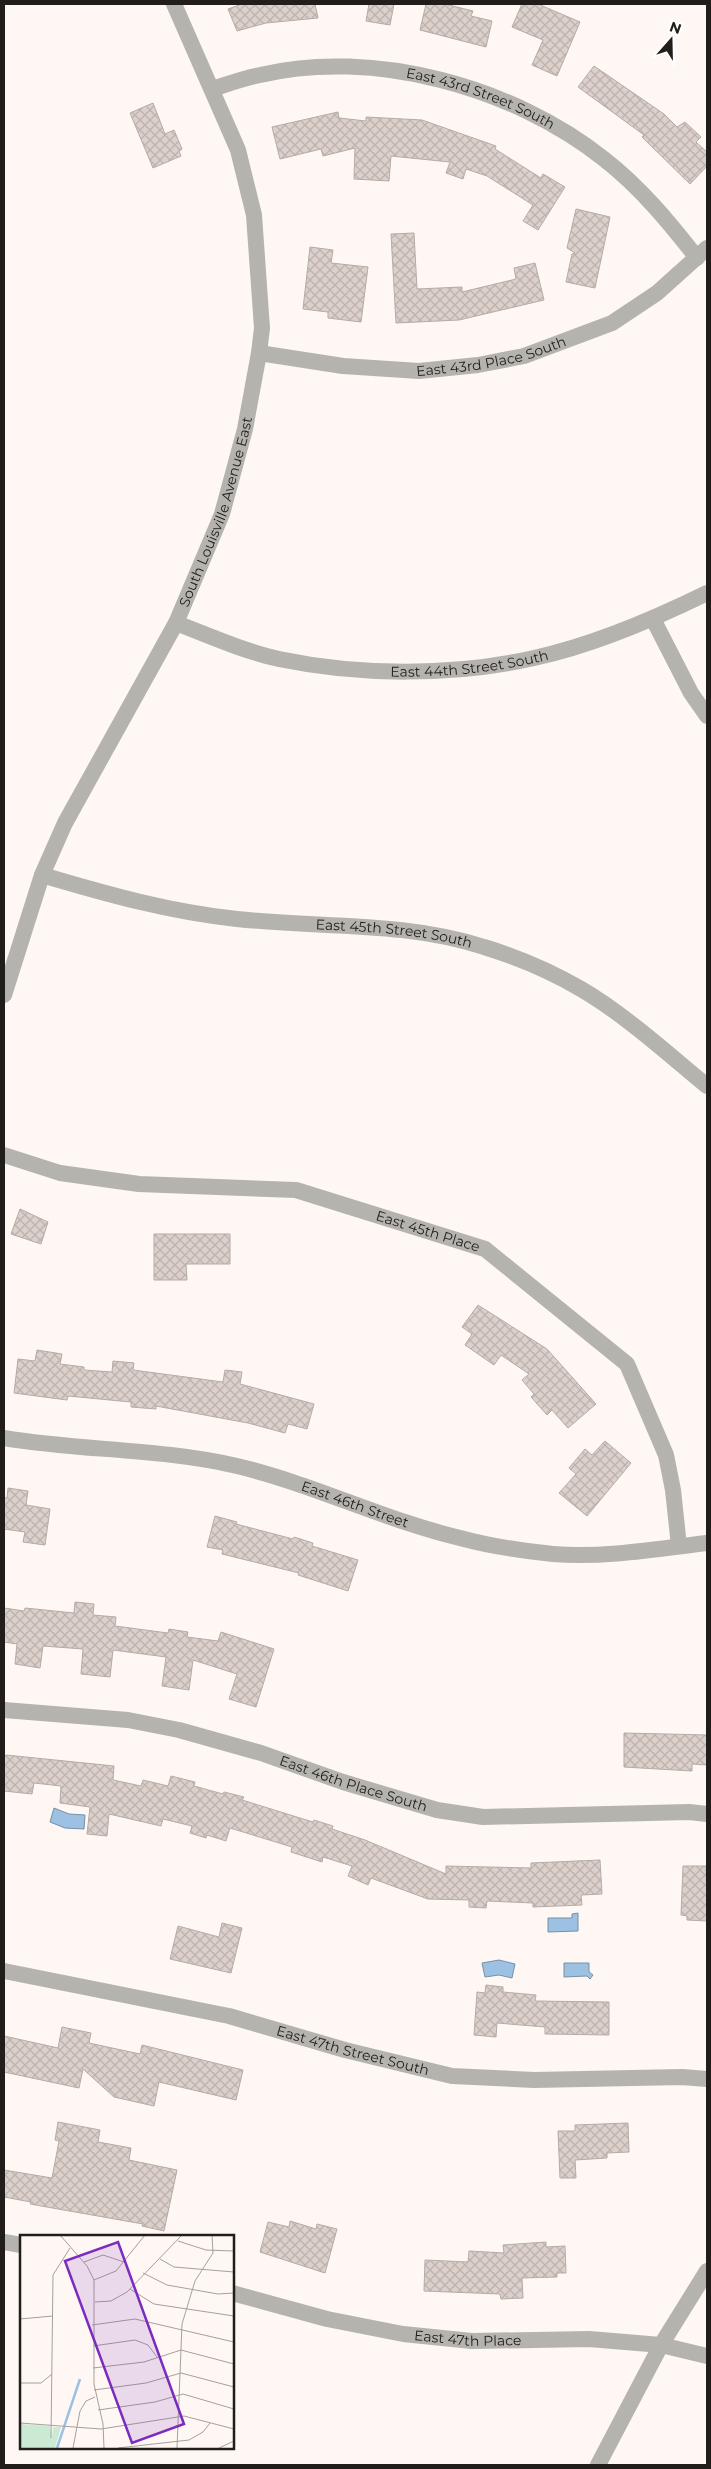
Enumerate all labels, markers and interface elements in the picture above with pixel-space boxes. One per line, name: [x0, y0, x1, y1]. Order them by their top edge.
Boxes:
north arrow: [646, 15, 696, 65]
text: N: [667, 17, 684, 38]
street label: East 43rd Street South: [405, 64, 558, 133]
street label: East 43rd Place South: [415, 332, 569, 380]
street label: South Louisville Avenue East: [175, 415, 256, 610]
street label: East 44th Street South: [390, 646, 550, 681]
street label: East 45th Street South: [315, 915, 474, 952]
street label: East 45th Place: [374, 1207, 482, 1256]
street label: East 46th Street: [299, 1477, 411, 1532]
street label: East 46th Place South: [277, 1751, 430, 1816]
street label: East 47th Street South: [274, 2021, 431, 2079]
inset map: [20, 2235, 234, 2449]
street label: East 47th Place: [413, 2326, 522, 2350]

